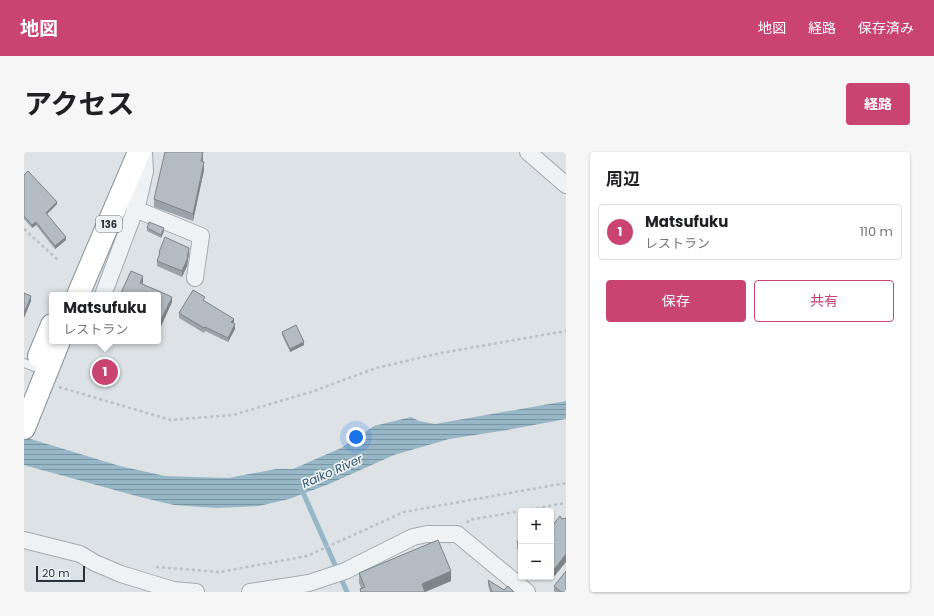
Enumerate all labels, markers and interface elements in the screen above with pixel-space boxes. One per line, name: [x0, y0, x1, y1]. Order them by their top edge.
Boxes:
text: 地図: [20, 15, 58, 42]
text: 地図: [758, 18, 786, 38]
text: 経路: [808, 18, 836, 38]
text: 保存済み: [858, 18, 914, 38]
button: 経路: [846, 83, 910, 125]
text: アクセス: [24, 85, 135, 124]
text: 周辺: [606, 167, 640, 191]
text: Matsufuku: [645, 211, 728, 232]
road number: 136: [96, 216, 122, 232]
text: 1: [618, 222, 622, 241]
text: 110 m: [860, 222, 893, 241]
text: レストラン: [645, 234, 710, 253]
button: 保存: [606, 280, 746, 322]
button: 共有: [754, 280, 894, 322]
popup: [49, 292, 161, 344]
text: Matsufuku: [63, 297, 147, 318]
text: レストラン: [63, 320, 128, 339]
pin: 1: [92, 357, 118, 387]
your location: [346, 427, 366, 447]
water label: Raiko River: [299, 450, 365, 492]
map controls: [518, 508, 554, 580]
button: +: [518, 508, 554, 544]
button: −: [518, 544, 554, 580]
scale bar: [36, 564, 85, 583]
text: 20 m: [42, 565, 70, 581]

